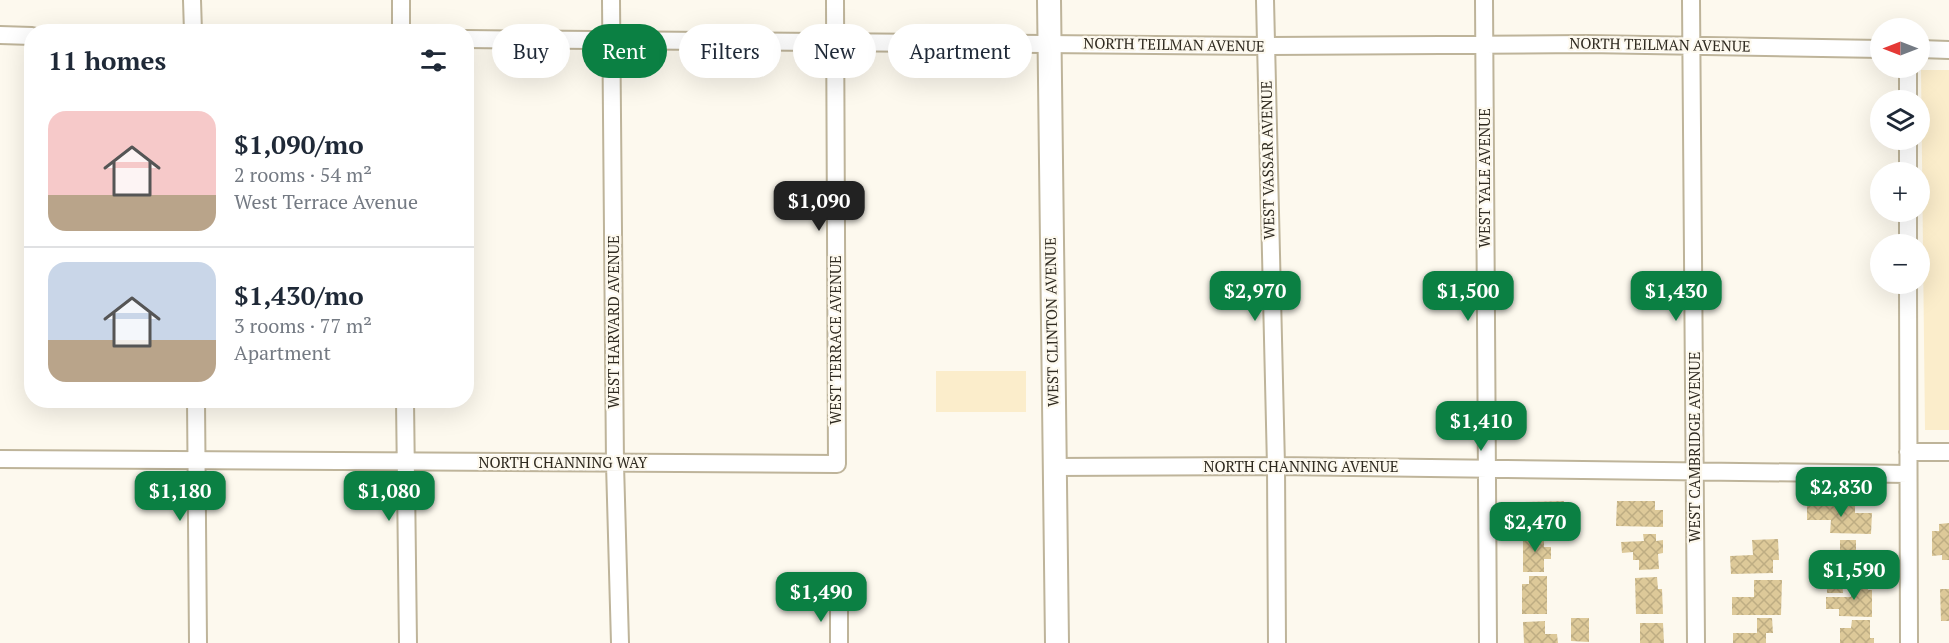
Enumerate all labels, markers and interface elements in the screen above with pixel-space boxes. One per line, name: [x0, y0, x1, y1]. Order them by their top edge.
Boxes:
north arrow: [1870, 18, 1930, 78]
map controls: [1870, 18, 1930, 294]
chip: Buy: [492, 24, 570, 78]
chip: Rent: [582, 24, 667, 78]
chip: Filters: [679, 24, 781, 78]
chip: New: [793, 24, 876, 78]
chip: Apartment: [888, 24, 1032, 78]
street label: NORTH TEILMAN AVENUE: [1083, 32, 1265, 56]
street label: NORTH TEILMAN AVENUE: [1569, 32, 1751, 56]
text: 11 homes: [48, 43, 166, 77]
icon: filters: [417, 44, 450, 77]
street label: WEST VASSAR AVENUE: [1256, 80, 1278, 240]
button: layers: [1870, 90, 1930, 150]
street label: WEST YALE AVENUE: [1474, 108, 1494, 248]
text: $1,090/mo: [234, 127, 364, 161]
icon: home: [96, 135, 168, 207]
text: 2 rooms · 54 m²: [234, 161, 372, 188]
button: +: [1870, 162, 1930, 222]
pin: $1,090: [770, 181, 868, 232]
text: $1,090: [788, 187, 850, 214]
text: West Terrace Avenue: [234, 188, 418, 215]
button: −: [1870, 234, 1930, 294]
street label: WEST HARVARD AVENUE: [603, 235, 623, 409]
street label: WEST CLINTON AVENUE: [1040, 237, 1062, 407]
street label: WEST TERRACE AVENUE: [825, 255, 845, 425]
pin: $2,970: [1206, 271, 1304, 322]
pin: $1,500: [1419, 271, 1517, 322]
pin: $1,430: [1627, 271, 1725, 322]
text: $2,970: [1224, 277, 1286, 304]
text: $1,500: [1437, 277, 1499, 304]
text: $1,430: [1645, 277, 1707, 304]
text: $1,430/mo: [234, 278, 364, 312]
icon: home: [96, 286, 168, 358]
text: 3 rooms · 77 m²: [234, 312, 372, 339]
text: Apartment: [234, 339, 331, 366]
street label: WEST CAMBRIDGE AVENUE: [1684, 352, 1704, 542]
pin: $1,410: [1432, 401, 1530, 452]
text: $1,410: [1450, 407, 1512, 434]
street label: NORTH CHANNING WAY: [479, 452, 648, 472]
street label: NORTH CHANNING AVENUE: [1204, 456, 1398, 476]
pin: $2,830: [1792, 467, 1890, 518]
pin: $1,180: [131, 471, 229, 522]
pin: $1,080: [340, 471, 438, 522]
text: $2,830: [1810, 473, 1872, 500]
text: $1,180: [149, 477, 211, 504]
text: $1,080: [358, 477, 420, 504]
pin: $2,470: [1486, 502, 1584, 553]
text: $2,470: [1504, 508, 1566, 535]
pin: $1,590: [1805, 550, 1903, 601]
text: $1,590: [1823, 556, 1885, 583]
pin: $1,490: [772, 572, 870, 623]
text: $1,490: [790, 578, 852, 605]

